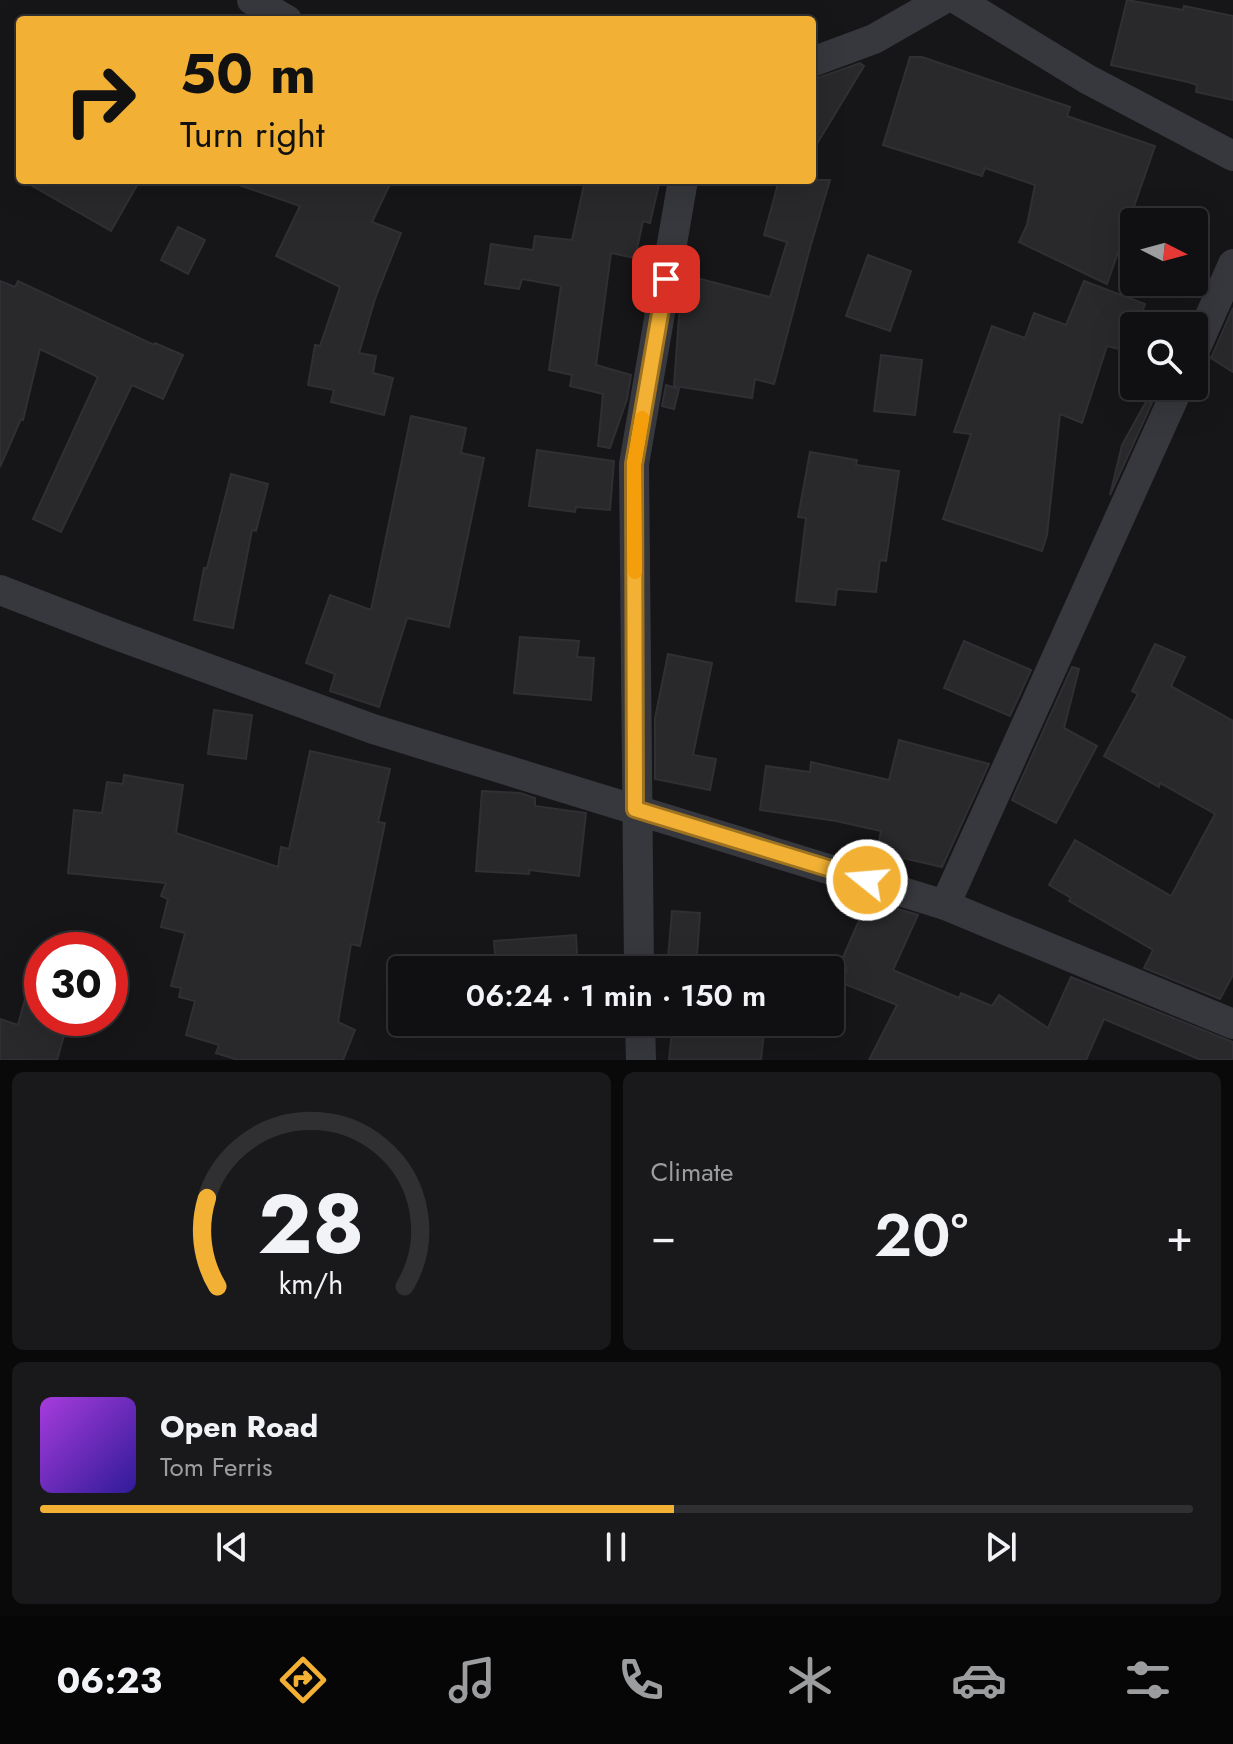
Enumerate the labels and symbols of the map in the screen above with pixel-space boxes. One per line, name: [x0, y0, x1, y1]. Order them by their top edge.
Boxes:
north arrow: [1120, 208, 1208, 296]
pin: [632, 245, 700, 313]
position arrow: [825, 838, 909, 922]
speed limit sign: 30: [24, 932, 128, 1036]

